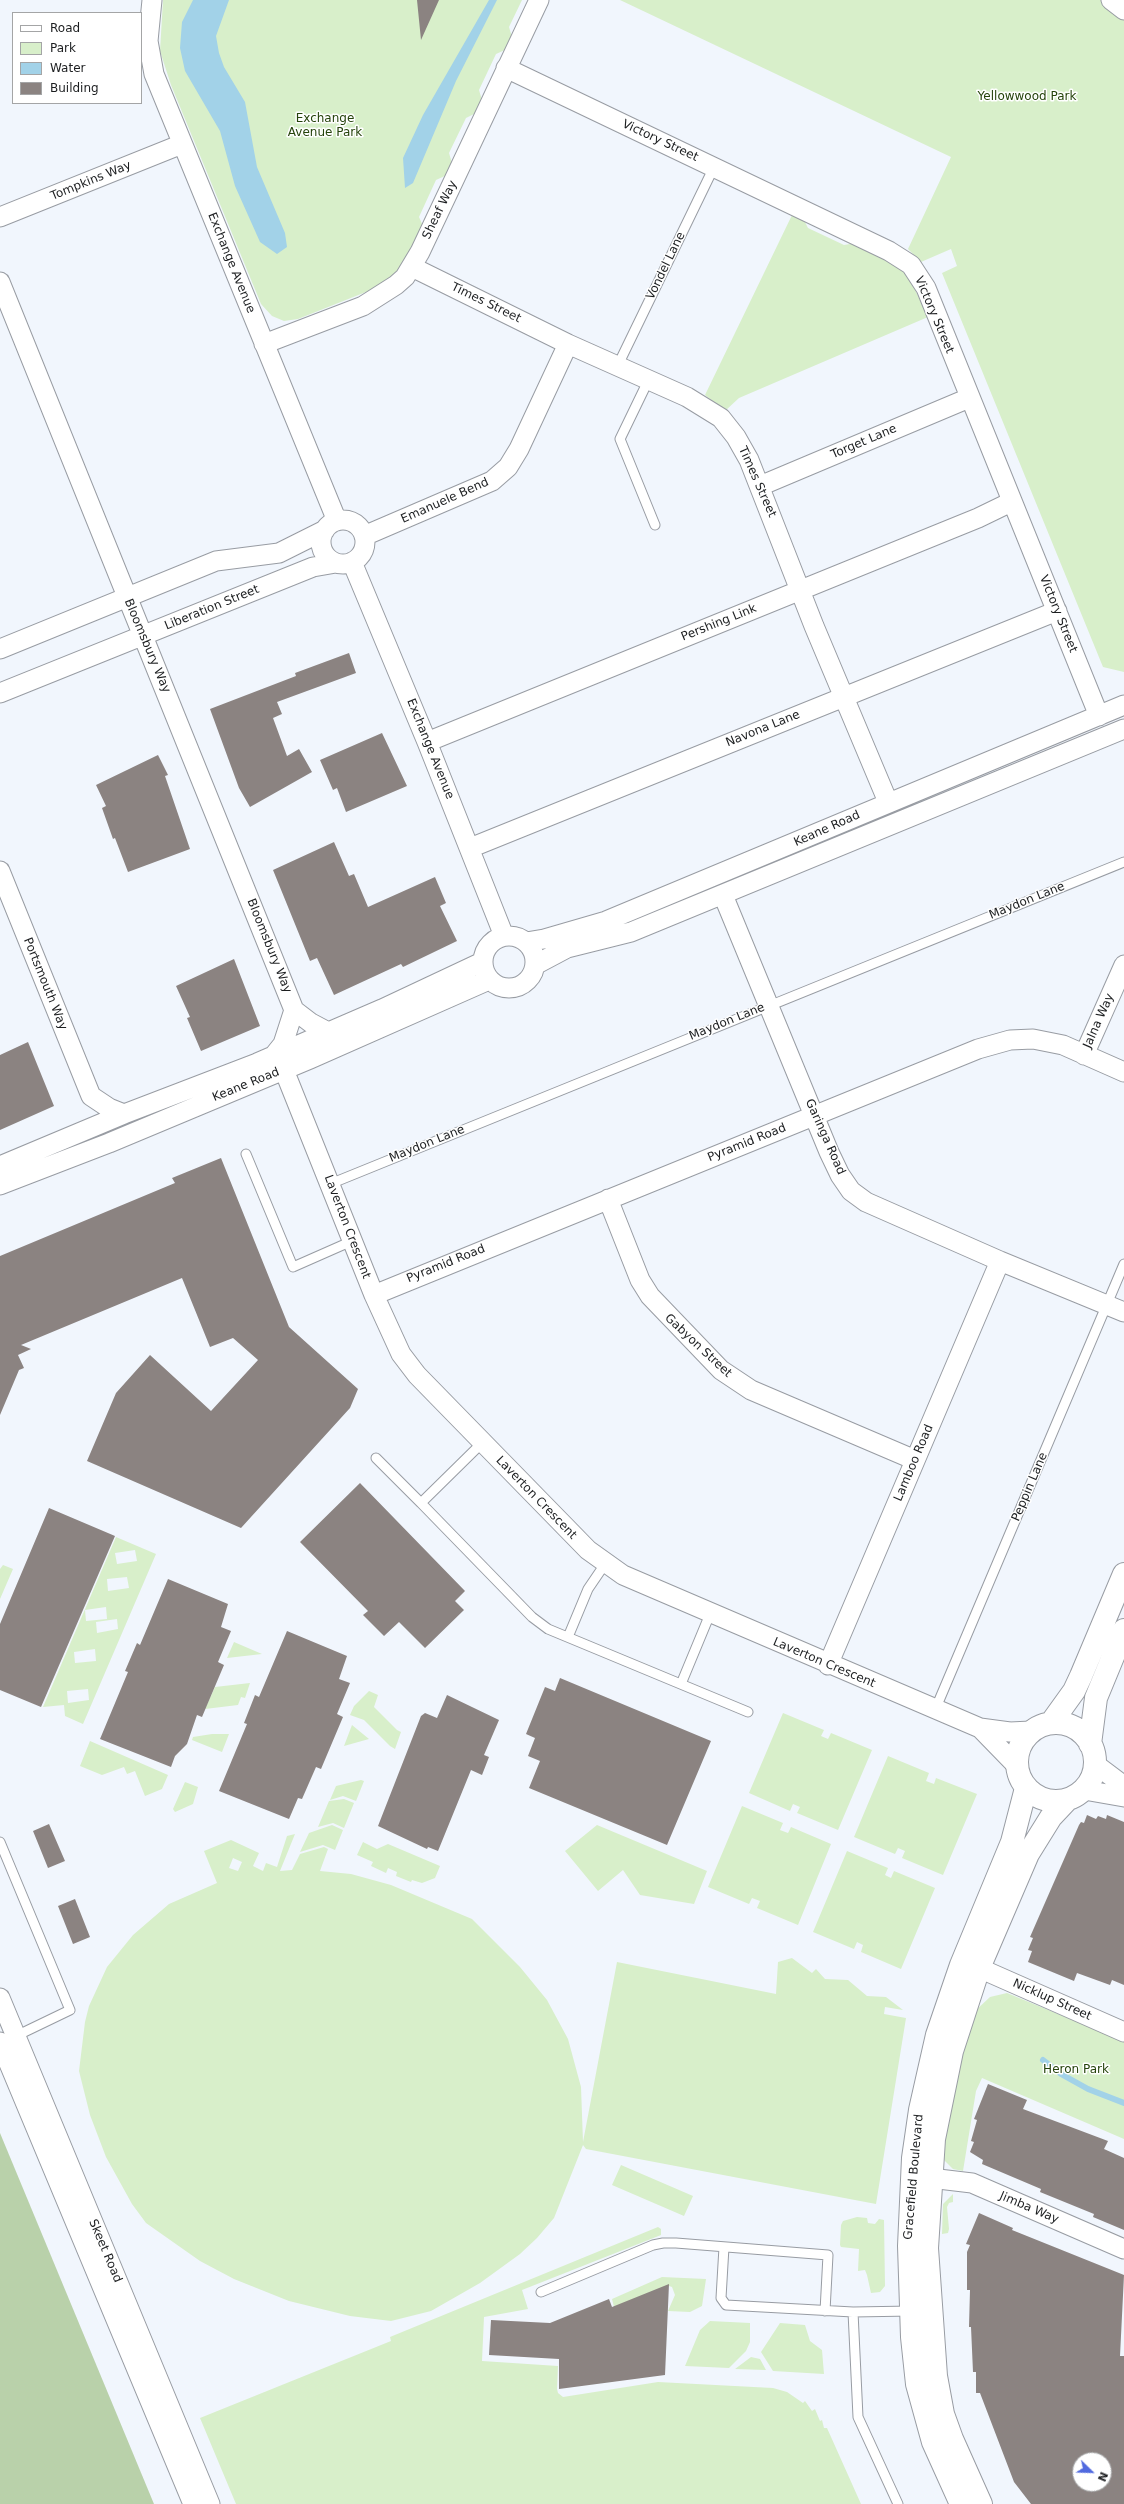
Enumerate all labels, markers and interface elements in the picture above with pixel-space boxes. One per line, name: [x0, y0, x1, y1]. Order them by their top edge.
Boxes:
legend: [12, 12, 142, 104]
text: Road: [50, 21, 80, 35]
text: Park: [50, 41, 76, 55]
text: Water: [50, 61, 85, 75]
text: Building: [50, 81, 99, 95]
park label: Yellowwood Park: [978, 90, 1076, 104]
park label: Exchange Avenue Park: [288, 112, 362, 140]
street label: Victory Street: [620, 117, 700, 165]
street label: Tompkins Way: [49, 158, 133, 204]
street label: Sheaf Way: [420, 178, 460, 242]
street label: Exchange Avenue: [204, 211, 258, 315]
street label: Vondel Lane: [643, 230, 689, 302]
street label: Victory Street: [911, 274, 957, 356]
street label: Times Street: [449, 280, 523, 326]
street label: Torget Lane: [829, 422, 899, 462]
street label: Times Street: [735, 444, 779, 520]
street label: Emanuele Bend: [399, 475, 491, 527]
street label: Victory Street: [1036, 573, 1080, 655]
street label: Liberation Street: [163, 582, 261, 634]
street label: Bloomsbury Way: [121, 597, 173, 695]
street label: Pershing Link: [679, 601, 759, 645]
street label: Exchange Avenue: [403, 697, 457, 801]
street label: Navona Lane: [724, 708, 802, 750]
street label: Keane Road: [792, 808, 862, 850]
street label: Maydon Lane: [987, 879, 1067, 923]
street label: Bloomsbury Way: [243, 897, 295, 995]
street label: Portsmouth Way: [20, 936, 70, 1032]
street label: Jalna Way: [1081, 991, 1117, 1051]
street label: Maydon Lane: [687, 1000, 767, 1044]
street label: Keane Road: [210, 1065, 282, 1105]
street label: Garinga Road: [802, 1097, 848, 1177]
street label: Pyramid Road: [706, 1121, 788, 1165]
street label: Maydon Lane: [387, 1122, 467, 1166]
street label: Laverton Crescent: [321, 1173, 373, 1281]
street label: Pyramid Road: [405, 1242, 487, 1286]
street label: Gabyon Street: [661, 1311, 735, 1381]
street label: Lamboo Road: [891, 1422, 937, 1504]
street label: Peppin Lane: [1009, 1450, 1051, 1524]
street label: Laverton Crescent: [493, 1453, 579, 1543]
street label: Laverton Crescent: [771, 1635, 877, 1691]
street label: Nicklup Street: [1010, 1976, 1094, 2024]
park label: Heron Park: [1043, 2063, 1109, 2077]
street label: Gracefield Boulevard: [901, 2114, 927, 2240]
street label: Jimba Way: [997, 2189, 1061, 2227]
street label: Skeet Road: [85, 2217, 125, 2285]
north arrow: [1072, 2452, 1112, 2492]
text: N: [1095, 2470, 1110, 2483]

